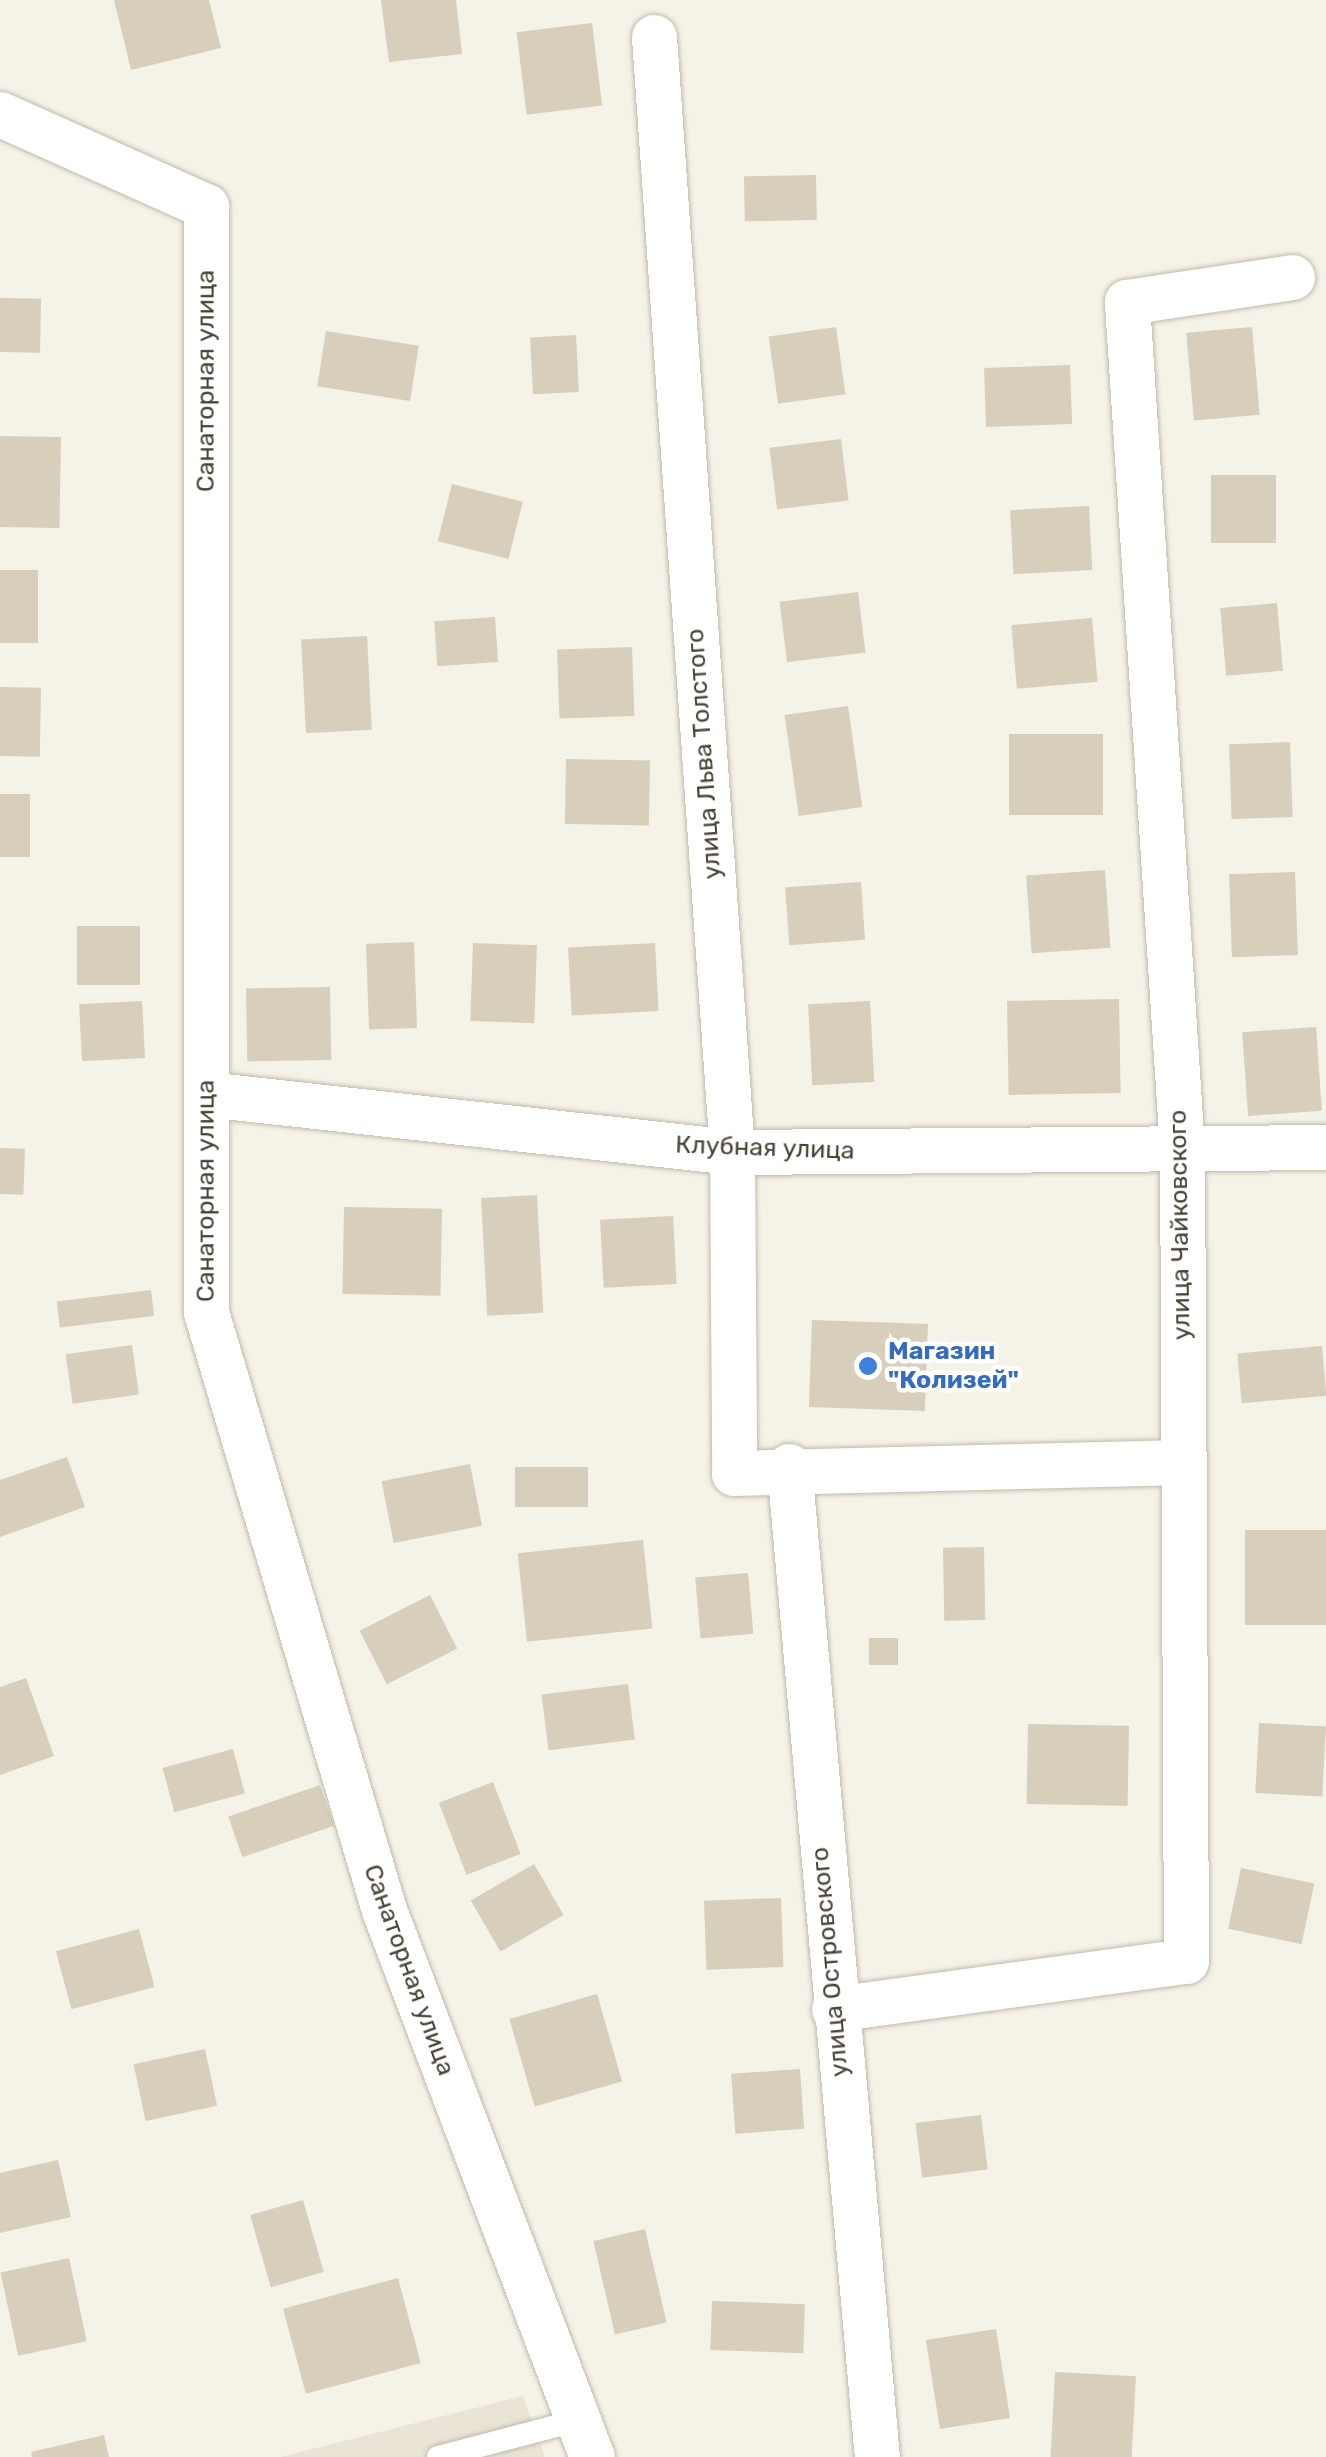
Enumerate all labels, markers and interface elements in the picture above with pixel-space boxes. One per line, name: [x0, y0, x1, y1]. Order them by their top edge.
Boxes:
street label: Санаторная улица: [191, 270, 221, 492]
street label: улица Льва Толстого: [680, 628, 728, 880]
street label: Санаторная улица: [191, 1080, 221, 1302]
street label: улица Чайковского: [1163, 1110, 1197, 1340]
street label: Клубная улица: [675, 1130, 855, 1166]
place label: Магазин "Колизей": [888, 1337, 1019, 1396]
marker: Магазин "Колизей": [857, 1355, 879, 1377]
street label: улица Островского: [805, 1846, 855, 2078]
street label: Санаторная улица: [357, 1860, 461, 2080]

